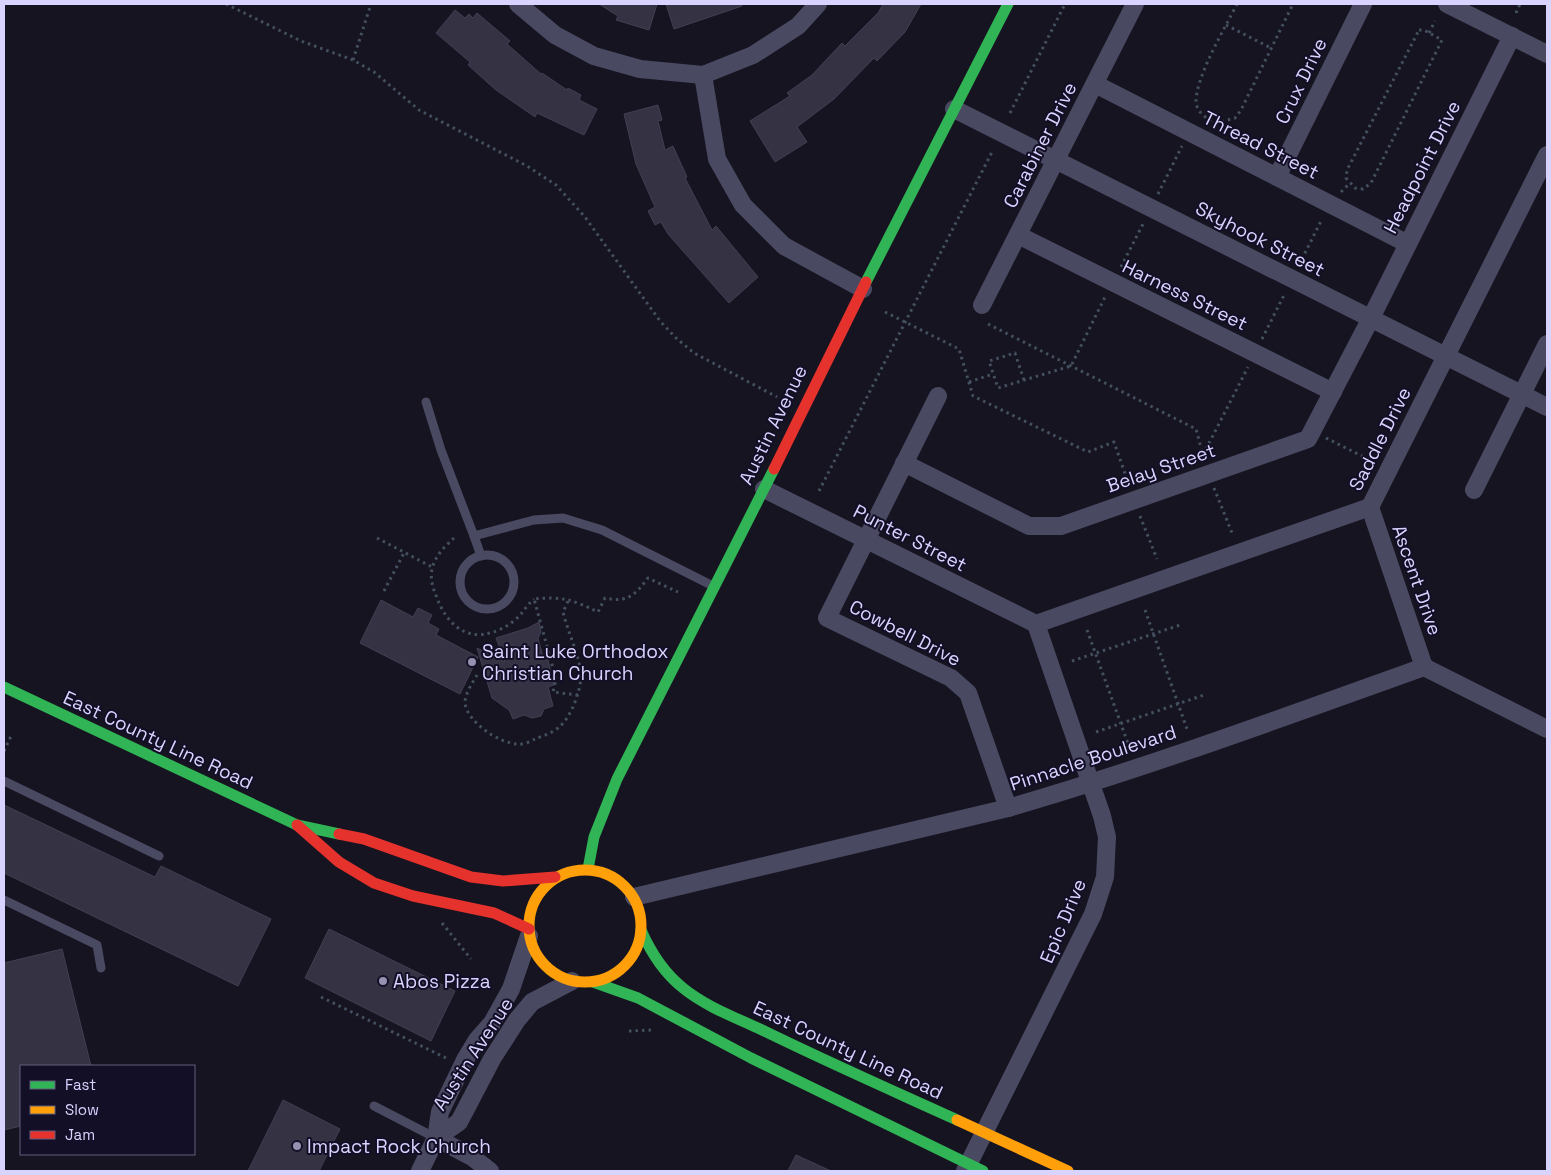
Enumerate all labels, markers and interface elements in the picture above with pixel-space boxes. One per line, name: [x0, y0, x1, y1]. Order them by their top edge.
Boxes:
street label: Crux Drive: [1269, 34, 1333, 128]
street label: Carabiner Drive: [997, 78, 1083, 212]
street label: Headpoint Drive: [1378, 96, 1466, 238]
street label: Thread Street: [1199, 105, 1323, 185]
street label: Skyhook Street: [1191, 196, 1329, 282]
street label: Harness Street: [1118, 254, 1252, 336]
street label: Austin Avenue: [733, 361, 813, 489]
street label: Saddle Drive: [1343, 383, 1417, 495]
street label: Belay Street: [1103, 438, 1219, 498]
street label: Punter Street: [849, 499, 971, 577]
street label: Ascent Drive: [1386, 522, 1448, 638]
street label: Cowbell Drive: [845, 594, 965, 672]
place label: Saint Luke Orthodox Christian Church: [482, 639, 669, 686]
marker: Saint Luke Orthodox Christian Church: [466, 656, 478, 668]
street label: East County Line Road: [59, 685, 257, 795]
street label: Pinnacle Boulevard: [1007, 719, 1179, 797]
street label: Epic Drive: [1034, 875, 1092, 967]
place label: Abos Pizza: [393, 969, 491, 994]
marker: Abos Pizza: [377, 975, 389, 987]
street label: Austin Avenue: [427, 993, 519, 1115]
street label: East County Line Road: [749, 995, 947, 1105]
legend: [20, 1065, 195, 1155]
text: Fast: [65, 1075, 96, 1094]
text: Slow: [65, 1100, 99, 1119]
text: Jam: [65, 1125, 95, 1144]
place label: Impact Rock Church: [307, 1134, 491, 1159]
marker: Impact Rock Church: [291, 1140, 303, 1152]

